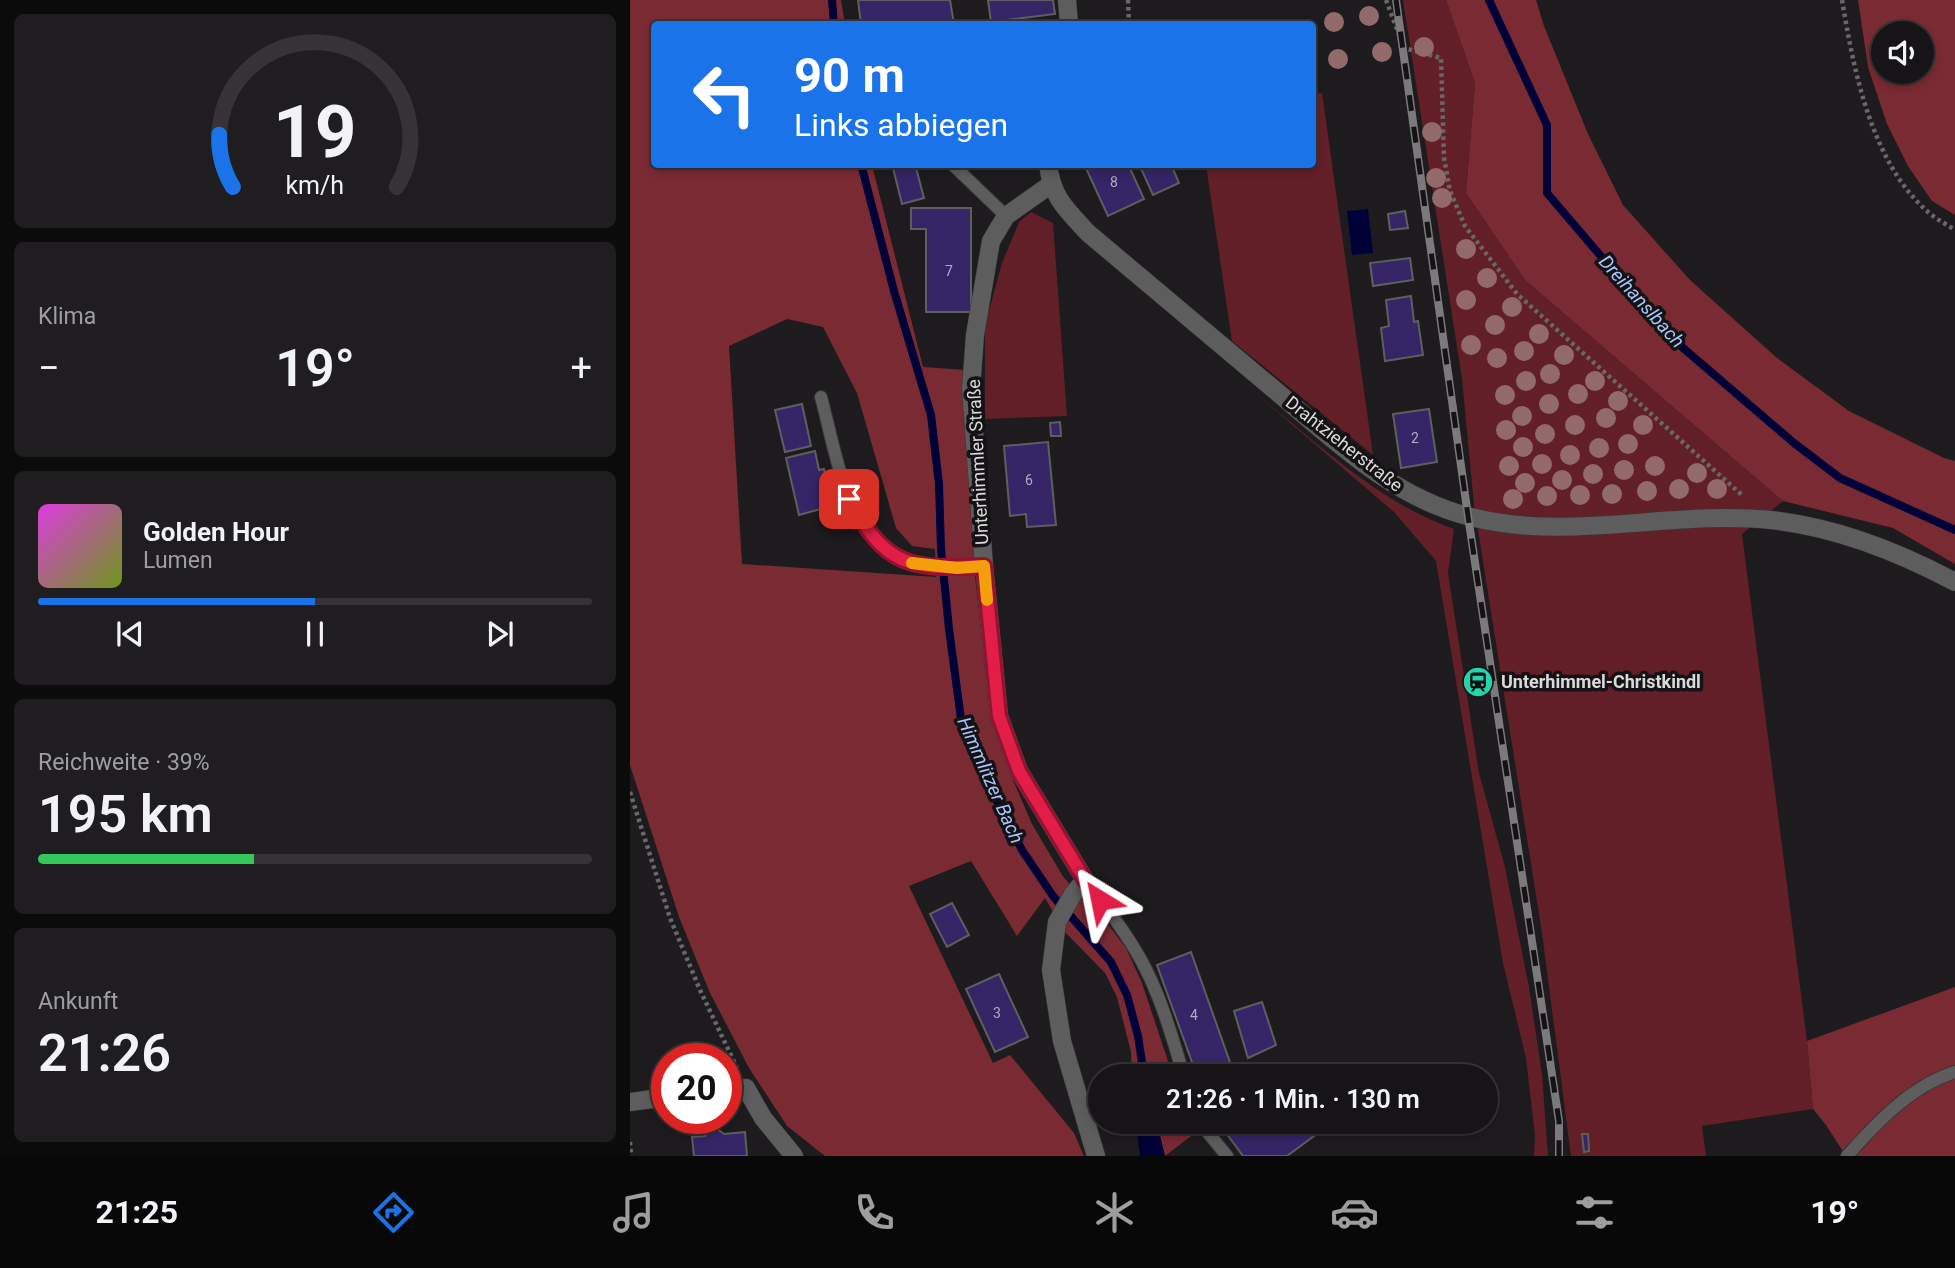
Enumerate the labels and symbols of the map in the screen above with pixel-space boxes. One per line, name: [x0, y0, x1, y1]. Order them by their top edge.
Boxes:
house number: 8: [1110, 174, 1118, 190]
water label: Dreihanslbach: [1594, 250, 1689, 352]
house number: 7: [945, 263, 953, 279]
street label: Unterhimmler Straße: [963, 379, 992, 545]
street label: Drahtzieherstraße: [1282, 391, 1407, 496]
house number: 2: [1411, 430, 1419, 446]
pin: [819, 469, 879, 529]
house number: 6: [1025, 472, 1033, 488]
station icon: Unterhimmel-Christkindl: [1461, 665, 1495, 699]
place label: Unterhimmel-Christkindl: [1501, 671, 1701, 692]
water label: Himmlitzer Bach: [952, 713, 1029, 847]
position arrow: [1063, 863, 1137, 937]
house number: 3: [993, 1005, 1001, 1021]
house number: 4: [1190, 1007, 1198, 1023]
speed limit sign: 20: [651, 1043, 742, 1134]

